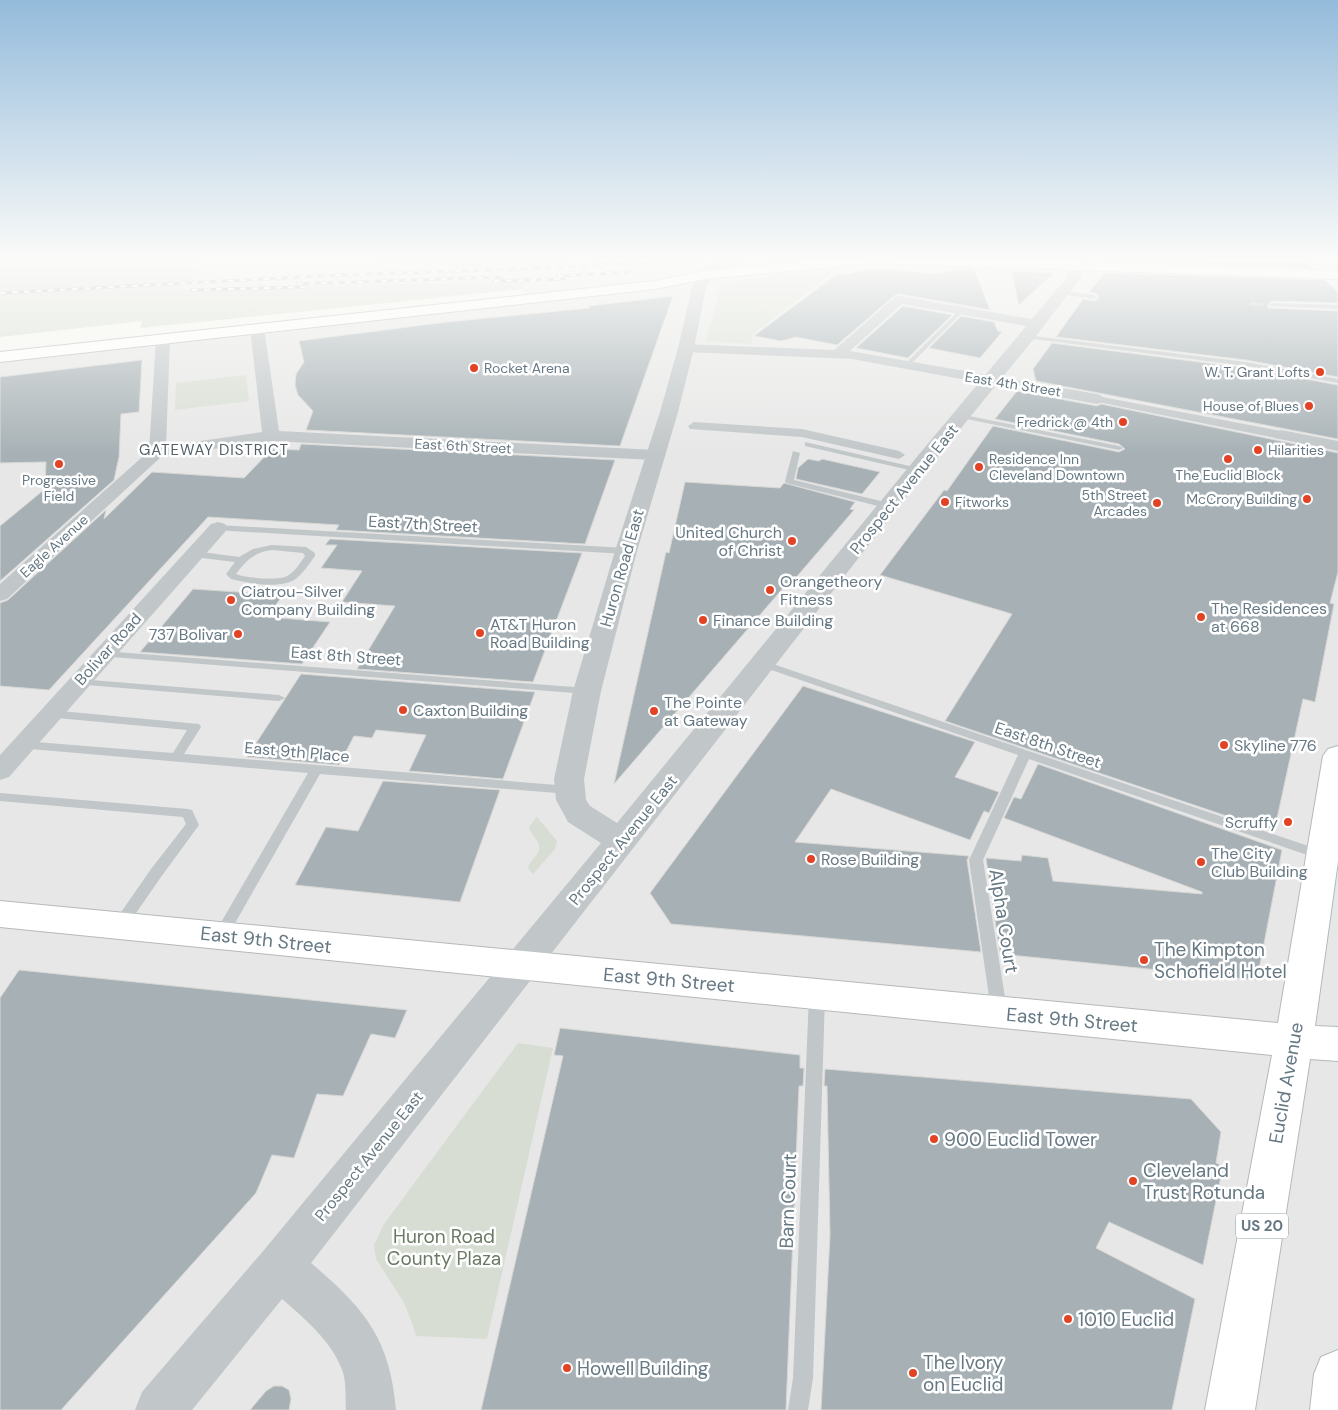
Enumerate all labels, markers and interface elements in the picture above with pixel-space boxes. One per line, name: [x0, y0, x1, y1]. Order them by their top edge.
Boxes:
place label: Rocket Arena: [484, 359, 570, 377]
marker: Rocket Arena: [468, 362, 480, 374]
place label: W. T. Grant Lofts: [1204, 363, 1310, 381]
marker: W. T. Grant Lofts: [1314, 366, 1326, 378]
street label: East 4th Street: [964, 368, 1062, 400]
place label: House of Blues: [1203, 397, 1299, 415]
marker: House of Blues: [1303, 400, 1315, 412]
place label: Fredrick @ 4th: [1017, 413, 1113, 431]
marker: Fredrick @ 4th: [1117, 416, 1129, 428]
street label: Prospect Avenue East: [845, 420, 963, 558]
street label: East 6th Street: [414, 434, 512, 458]
district label: GATEWAY DISTRICT: [139, 440, 289, 460]
place label: Hilarities: [1268, 441, 1324, 459]
marker: Hilarities: [1252, 444, 1264, 456]
place label: Residence Inn Cleveland Downtown: [989, 450, 1125, 484]
marker: The Euclid Block: [1222, 453, 1234, 465]
marker: Progressive Field: [53, 458, 65, 470]
marker: Residence Inn Cleveland Downtown: [973, 461, 985, 473]
place label: The Euclid Block: [1175, 466, 1281, 484]
place label: Progressive Field: [22, 471, 96, 505]
place label: 5th Street Arcades: [1082, 486, 1147, 520]
place label: McCrory Building: [1186, 490, 1297, 508]
place label: Fitworks: [955, 493, 1009, 511]
marker: McCrory Building: [1301, 493, 1313, 505]
marker: Fitworks: [939, 496, 951, 508]
marker: 5th Street Arcades: [1151, 497, 1163, 509]
street label: Huron Road East: [595, 507, 649, 629]
street label: Eagle Avenue: [16, 511, 92, 581]
street label: East 7th Street: [368, 511, 478, 537]
place label: United Church of Christ: [675, 522, 782, 561]
marker: United Church of Christ: [786, 535, 798, 547]
place label: Orangetheory Fitness: [780, 571, 883, 610]
place label: Ciatrou-Silver Company Building: [241, 581, 375, 620]
marker: Orangetheory Fitness: [764, 584, 776, 596]
marker: Ciatrou-Silver Company Building: [225, 594, 237, 606]
place label: The Residences at 668: [1211, 598, 1327, 637]
street label: Bolivar Road: [70, 608, 146, 690]
place label: Finance Building: [713, 610, 833, 631]
marker: The Residences at 668: [1195, 611, 1207, 623]
place label: AT&T Huron Road Building: [490, 614, 590, 653]
marker: Finance Building: [697, 614, 709, 626]
place label: 737 Bolivar: [149, 624, 228, 645]
marker: AT&T Huron Road Building: [474, 627, 486, 639]
marker: 737 Bolivar: [232, 628, 244, 640]
street label: East 8th Street: [290, 642, 402, 670]
place label: The Pointe at Gateway: [664, 692, 748, 731]
place label: Caxton Building: [413, 700, 528, 721]
marker: Caxton Building: [397, 704, 409, 716]
marker: The Pointe at Gateway: [648, 705, 660, 717]
street label: East 8th Street: [992, 717, 1104, 773]
place label: Skyline 776: [1234, 735, 1317, 756]
street label: East 9th Place: [244, 737, 350, 767]
marker: Skyline 776: [1218, 739, 1230, 751]
street label: Prospect Avenue East: [564, 771, 682, 909]
place label: Scruffy: [1225, 812, 1278, 833]
marker: Scruffy: [1282, 816, 1294, 828]
place label: The City Club Building: [1211, 843, 1308, 882]
place label: Rose Building: [821, 849, 919, 870]
marker: Rose Building: [805, 853, 817, 865]
marker: The City Club Building: [1195, 856, 1207, 868]
street label: Alpha Court: [983, 867, 1025, 975]
street label: East 9th Street: [199, 921, 333, 959]
place label: The Kimpton Schofield Hotel: [1154, 937, 1287, 984]
marker: The Kimpton Schofield Hotel: [1138, 954, 1150, 966]
street label: East 9th Street: [602, 962, 736, 998]
street label: East 9th Street: [1005, 1002, 1139, 1038]
street label: Euclid Avenue: [1263, 1020, 1309, 1146]
street label: Prospect Avenue East: [310, 1087, 428, 1225]
place label: 900 Euclid Tower: [944, 1127, 1097, 1152]
marker: 900 Euclid Tower: [928, 1133, 940, 1145]
street label: Barn Court: [774, 1153, 802, 1249]
place label: Cleveland Trust Rotunda: [1143, 1158, 1265, 1205]
marker: Cleveland Trust Rotunda: [1127, 1175, 1139, 1187]
road number: US 20: [1236, 1214, 1288, 1238]
park label: Huron Road County Plaza: [387, 1224, 501, 1271]
place label: 1010 Euclid: [1078, 1307, 1174, 1332]
marker: 1010 Euclid: [1062, 1313, 1074, 1325]
place label: The Ivory on Euclid: [923, 1350, 1004, 1397]
place label: Howell Building: [577, 1356, 709, 1381]
marker: Howell Building: [561, 1362, 573, 1374]
marker: The Ivory on Euclid: [907, 1367, 919, 1379]

